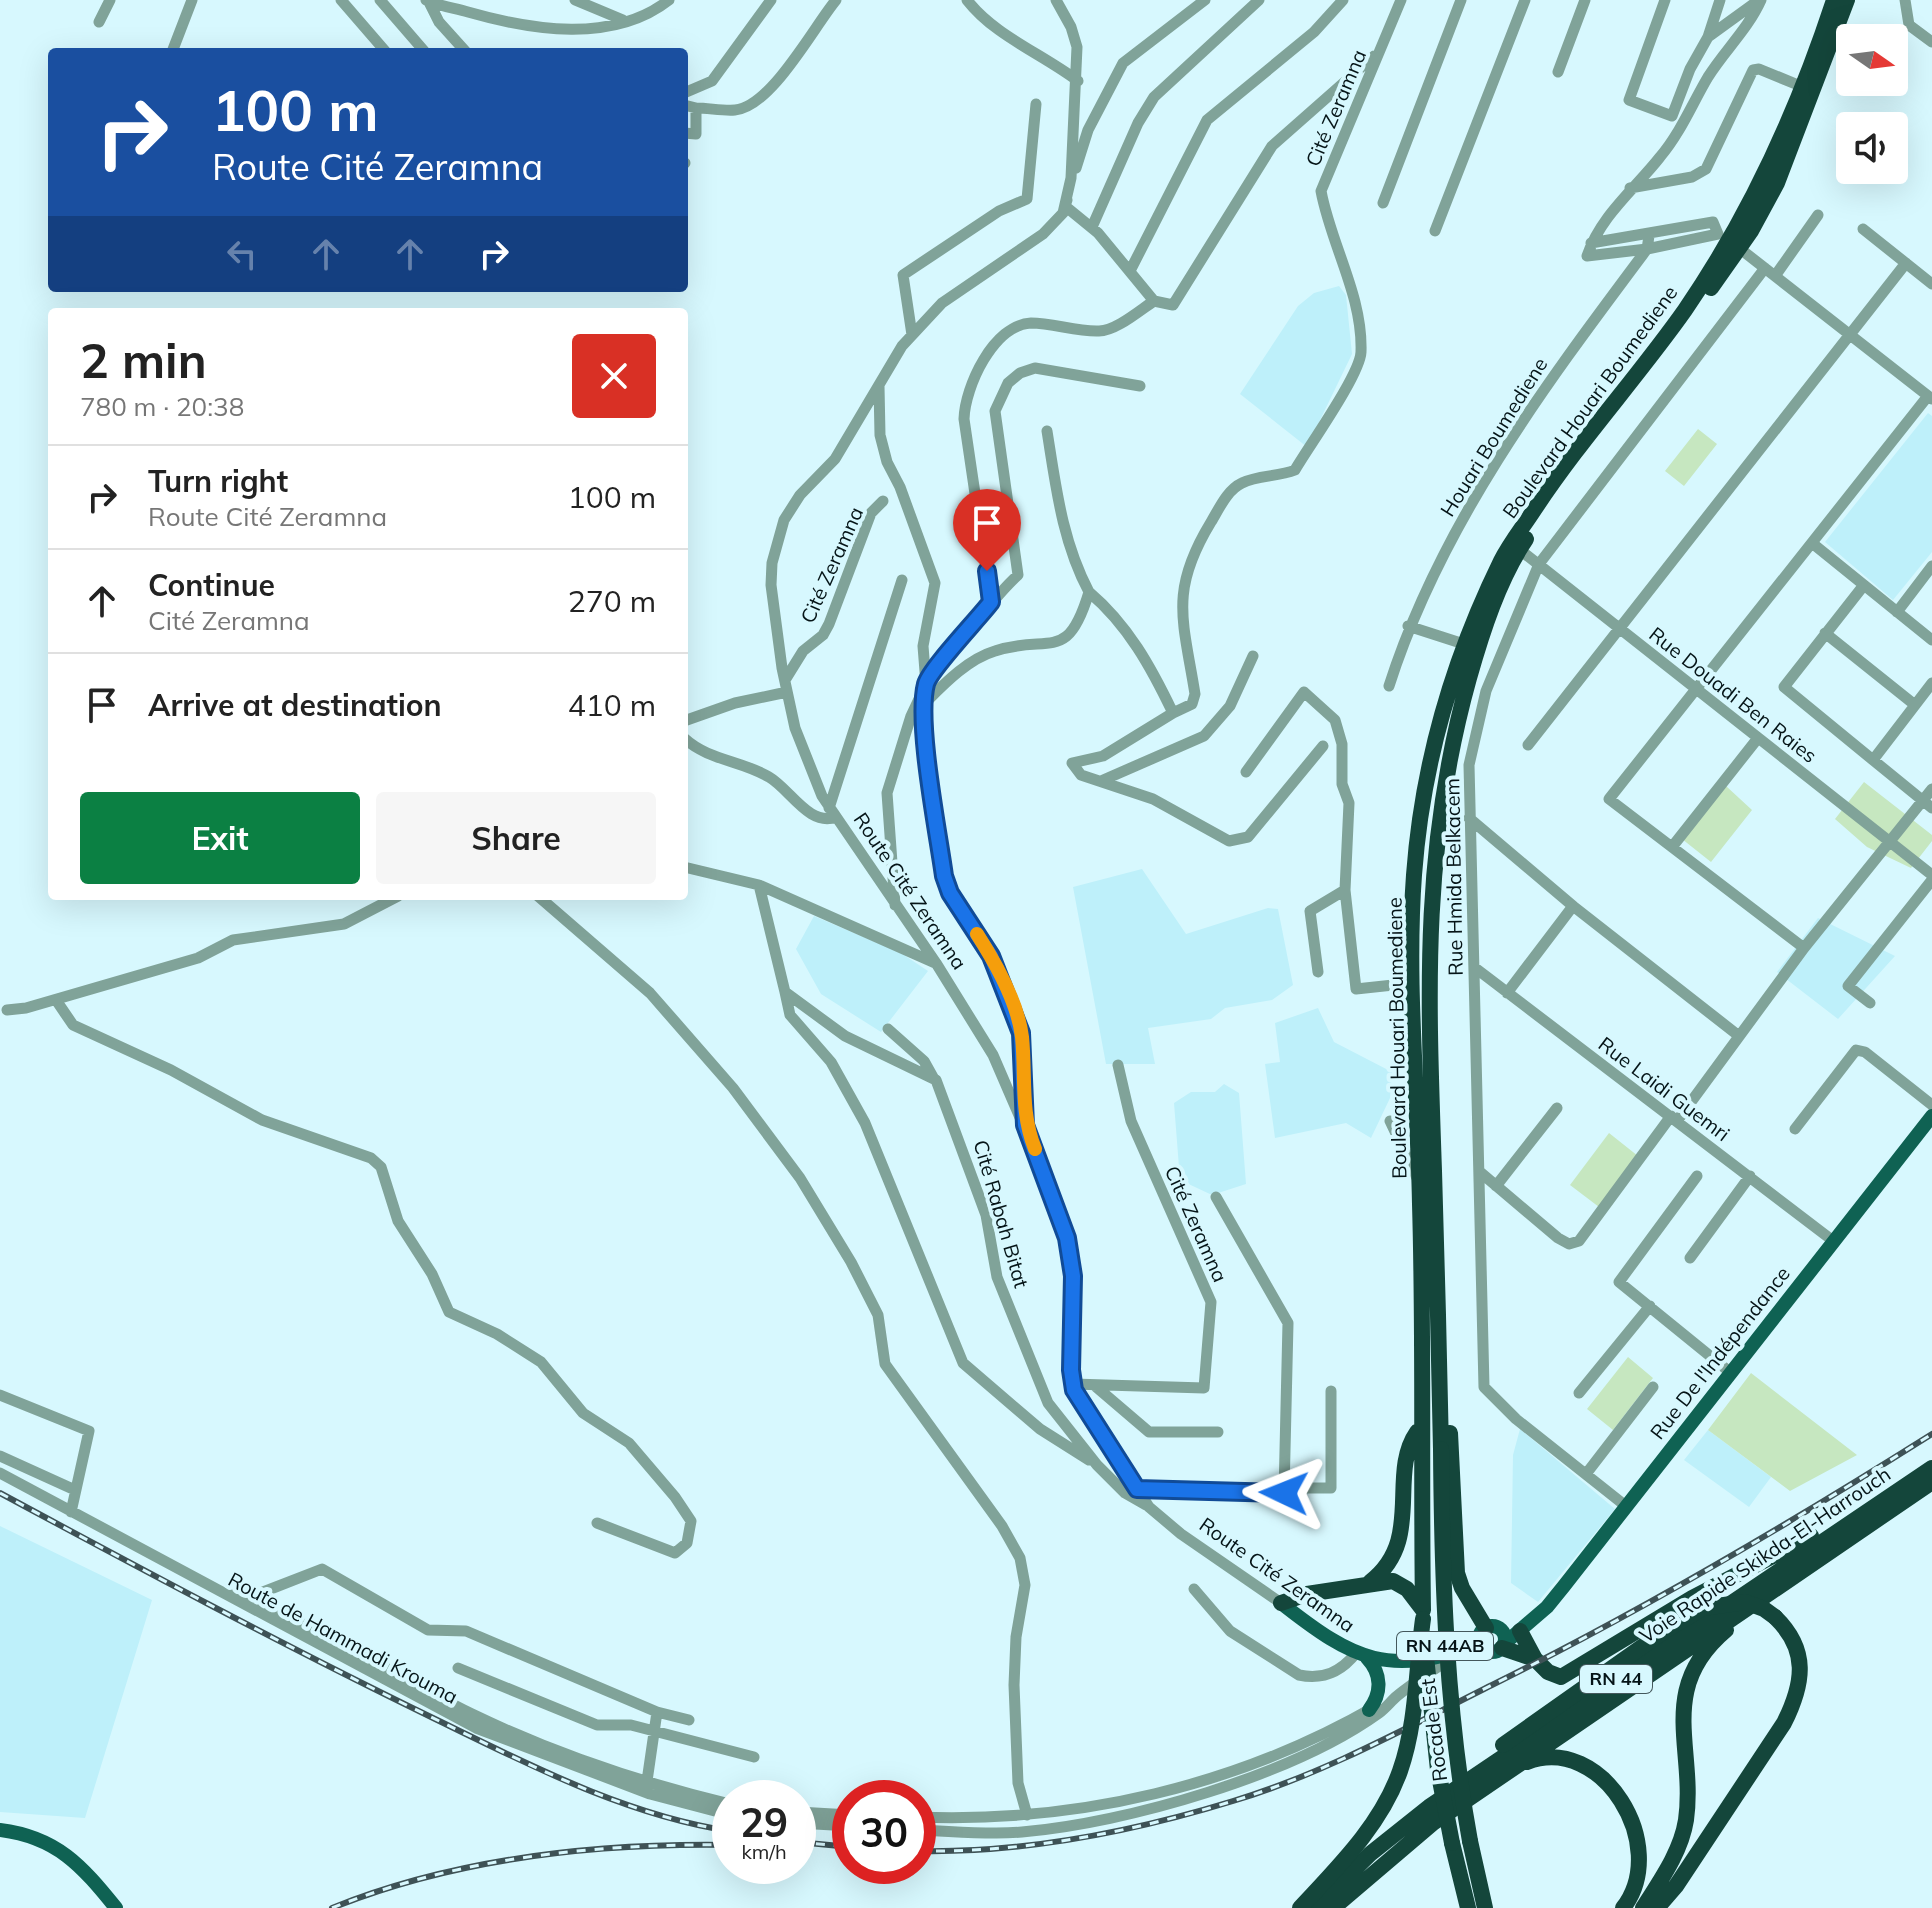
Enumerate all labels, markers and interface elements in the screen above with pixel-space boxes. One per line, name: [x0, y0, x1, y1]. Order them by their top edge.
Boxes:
north arrow: [1836, 24, 1908, 96]
map controls: [1836, 24, 1908, 184]
street label: Cité Zeramna: [1300, 46, 1371, 170]
text: 100 m: [212, 75, 379, 145]
icon: right: [80, 80, 184, 184]
button: sound: [1836, 112, 1908, 184]
text: Route Cité Zeramna: [212, 144, 543, 189]
icon: left: [220, 232, 264, 276]
icon: ahead: [304, 232, 348, 276]
icon: ahead: [388, 232, 432, 276]
icon: right: [472, 232, 516, 276]
street label: Boulevard Houari Boumediene: [1497, 280, 1682, 523]
text: 2 min: [80, 330, 207, 390]
button: close: [572, 334, 656, 418]
street label: Houari Boumediene: [1435, 353, 1553, 521]
text: 780 m · 20:38: [80, 390, 244, 423]
text: Turn right: [148, 462, 288, 500]
icon: right: [80, 475, 124, 519]
text: 100 m: [568, 478, 656, 516]
pin: [953, 489, 1021, 571]
text: Route Cité Zeramna: [148, 500, 387, 533]
icon: arrive: [965, 501, 1009, 545]
street label: Cité Zeramna: [795, 503, 868, 627]
text: Continue: [148, 566, 275, 604]
icon: ahead: [80, 579, 124, 623]
text: 270 m: [568, 582, 656, 620]
text: Cité Zeramna: [148, 604, 310, 637]
street label: Rue Douadi Ben Raies: [1644, 621, 1822, 768]
icon: arrive: [80, 683, 124, 727]
text: Arrive at destination: [148, 686, 442, 724]
text: 410 m: [568, 686, 656, 724]
street label: Rue Hmida Belkacem: [1439, 778, 1468, 976]
button: Exit: [80, 792, 360, 884]
button: Share: [376, 792, 656, 884]
street label: Route Cité Zeramna: [849, 807, 972, 974]
street label: Boulevard Houari Boumediene: [1382, 897, 1411, 1179]
street label: Rue Laidi Guemri: [1594, 1031, 1735, 1146]
street label: Cité Rabah Bitat: [968, 1137, 1035, 1291]
street label: Cité Zeramna: [1160, 1162, 1233, 1286]
street label: Rue De l'Indépendance: [1644, 1261, 1795, 1444]
position arrow: [1242, 1451, 1326, 1535]
street label: Voie Rapide Skikda-El-Harrouch: [1635, 1461, 1895, 1648]
street label: Route Cité Zeramna: [1195, 1512, 1360, 1638]
street label: Route de Hammadi Krouma: [224, 1566, 462, 1709]
road number: RN 44AB: [1397, 1632, 1493, 1660]
road number: RN 44: [1580, 1665, 1652, 1693]
street label: Rocade Est: [1415, 1677, 1452, 1783]
speed limit sign: 30: [832, 1780, 936, 1884]
text: 29: [740, 1797, 788, 1847]
text: km/h: [741, 1839, 787, 1864]

